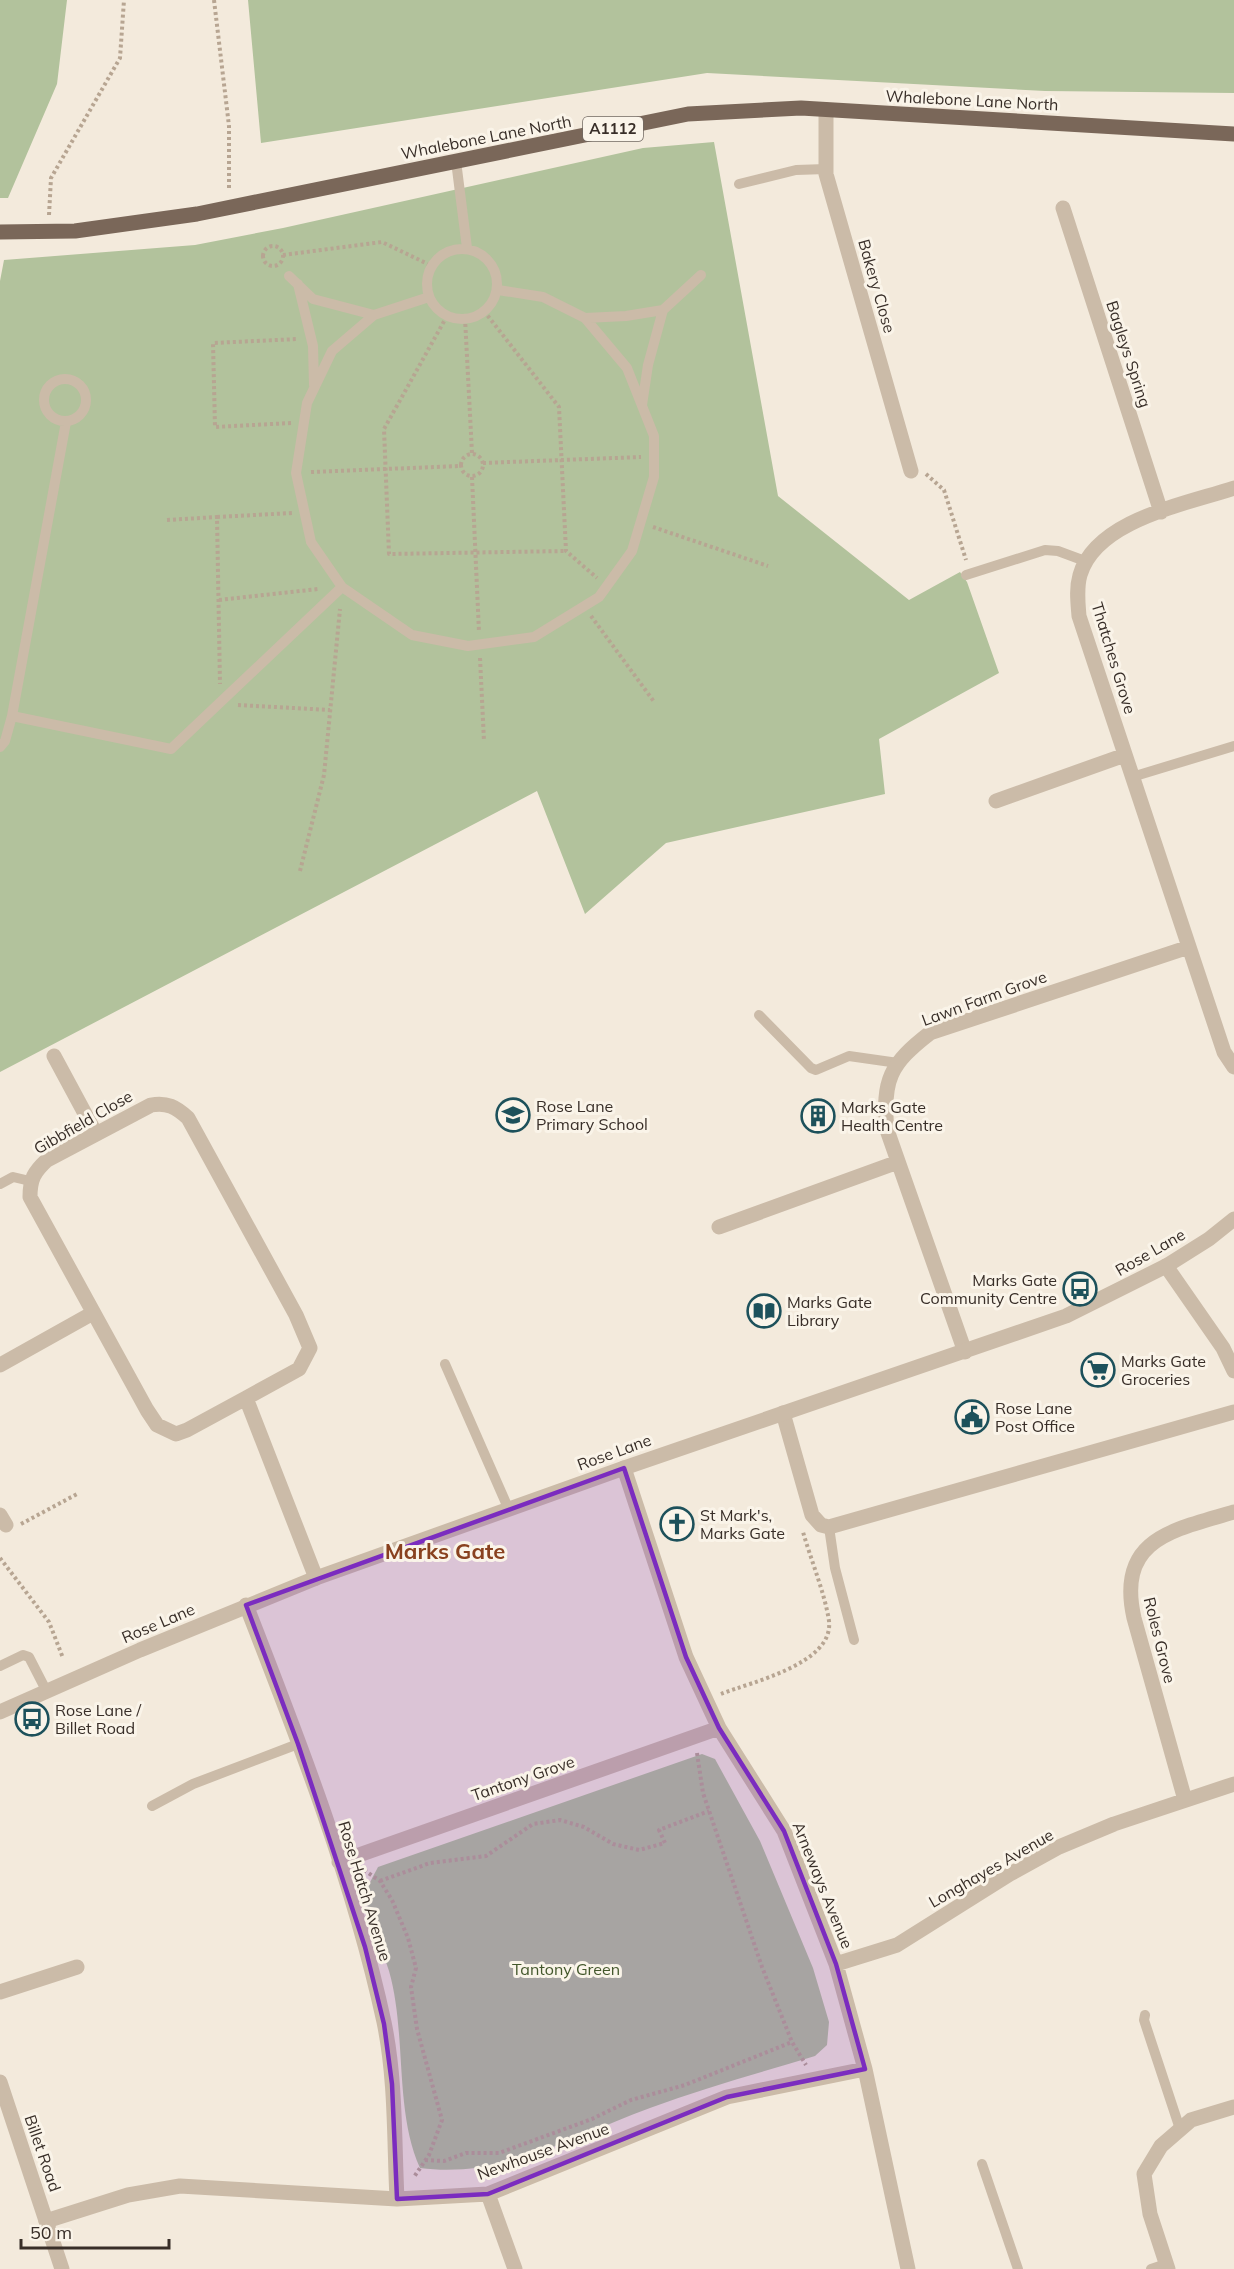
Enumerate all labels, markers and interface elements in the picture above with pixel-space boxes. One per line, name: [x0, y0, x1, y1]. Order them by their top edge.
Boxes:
street label: Whalebone Lane North: [885, 85, 1059, 115]
street label: Whalebone Lane North: [399, 111, 573, 163]
road number: A1112: [583, 117, 643, 141]
street label: Bakery Close: [854, 237, 900, 335]
street label: Bagleys Spring: [1102, 298, 1156, 410]
street label: Thatches Grove: [1088, 600, 1140, 716]
street label: Lawn Farm Grove: [919, 966, 1049, 1030]
street label: Gibbfield Close: [30, 1086, 136, 1158]
place label: Rose Lane Primary School: [536, 1096, 648, 1134]
school or university icon: Rose Lane Primary School: [495, 1097, 531, 1133]
place label: Marks Gate Health Centre: [841, 1097, 943, 1135]
building icon: Marks Gate Health Centre: [800, 1098, 836, 1134]
street label: Rose Lane: [1112, 1224, 1188, 1280]
place label: Marks Gate Community Centre: [920, 1270, 1057, 1308]
bus stop icon: Marks Gate Community Centre: [1062, 1271, 1098, 1307]
place label: Marks Gate Library: [787, 1292, 872, 1330]
library icon: Marks Gate Library: [746, 1293, 782, 1329]
place label: Marks Gate Groceries: [1121, 1351, 1206, 1389]
supermarket icon: Marks Gate Groceries: [1080, 1352, 1116, 1388]
place label: Rose Lane Post Office: [995, 1398, 1075, 1436]
public building icon: Rose Lane Post Office: [954, 1399, 990, 1435]
street label: Rose Lane: [574, 1429, 654, 1475]
place label: St Mark's, Marks Gate: [700, 1505, 785, 1543]
church icon: St Mark's, Marks Gate: [659, 1506, 695, 1542]
district label: Marks Gate: [385, 1537, 505, 1565]
street label: Roles Grove: [1140, 1595, 1180, 1685]
street label: Rose Lane: [119, 1599, 197, 1647]
place label: Rose Lane / Billet Road: [55, 1700, 141, 1738]
bus stop icon: Rose Lane / Billet Road: [14, 1701, 50, 1737]
street label: Tantony Grove: [469, 1751, 577, 1805]
street label: Rose Hatch Avenue: [334, 1819, 396, 1963]
street label: Arneways Avenue: [788, 1819, 858, 1951]
street label: Longhayes Avenue: [925, 1824, 1057, 1912]
park label: Tantony Green: [512, 1959, 620, 1979]
street label: Billet Road: [21, 2112, 65, 2194]
street label: Newhouse Avenue: [474, 2118, 612, 2184]
scale bar: [21, 2212, 170, 2250]
text: 50 m: [30, 2221, 72, 2244]

